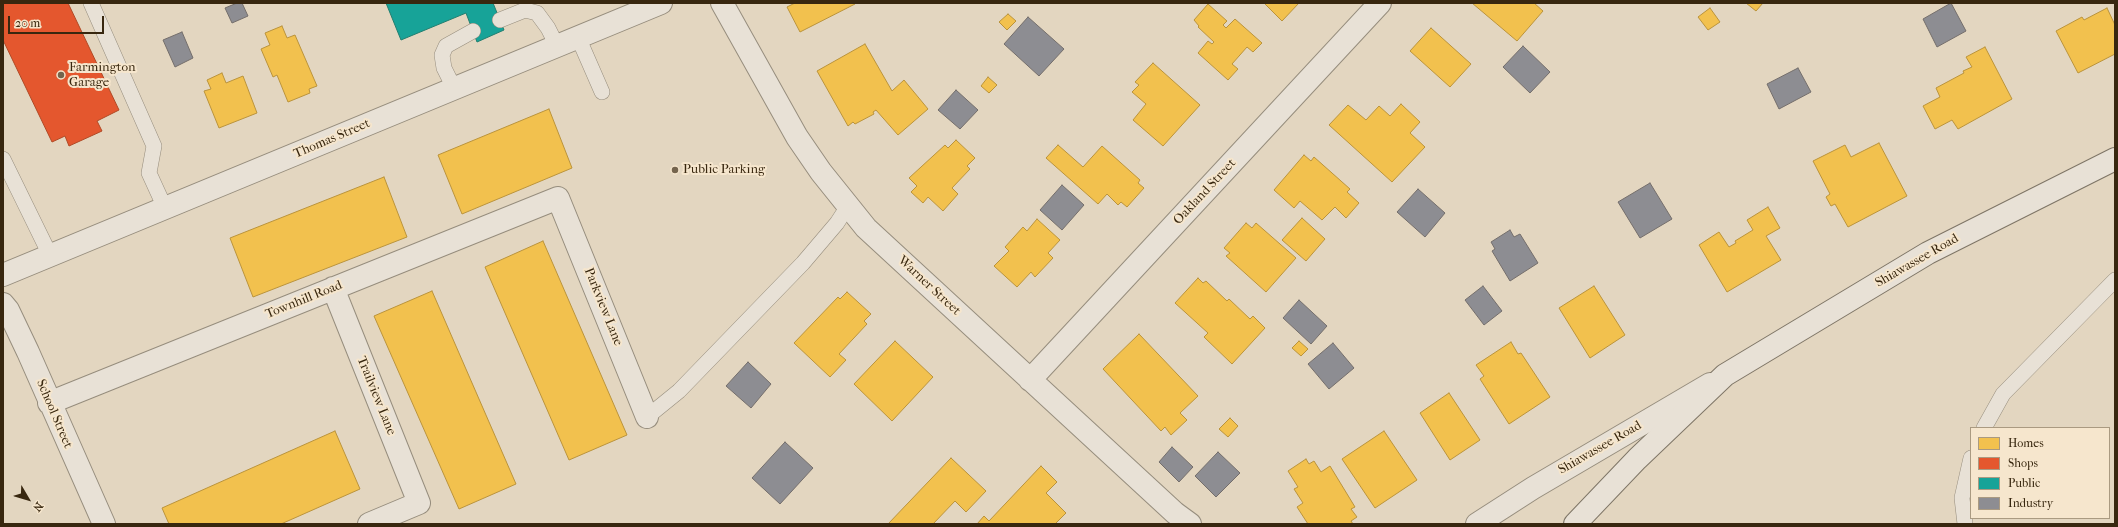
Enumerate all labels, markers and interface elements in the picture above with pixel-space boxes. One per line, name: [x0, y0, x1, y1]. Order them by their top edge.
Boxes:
scale bar: [10, 8, 106, 34]
text: 20 m: [15, 16, 40, 30]
place label: Farmington Garage: [69, 60, 135, 91]
marker: Farmington Garage: [56, 70, 66, 80]
street label: Thomas Street: [291, 116, 373, 162]
street label: Oakland Street: [1171, 156, 1239, 228]
place label: Public Parking: [683, 162, 765, 178]
marker: Public Parking: [670, 165, 680, 175]
street label: Shiawassee Road: [1873, 231, 1961, 291]
street label: Warner Street: [894, 253, 964, 319]
street label: Parkview Lane: [580, 266, 626, 348]
street label: Townhill Road: [263, 278, 345, 322]
street label: Trailview Lane: [353, 354, 399, 438]
street label: School Street: [32, 377, 76, 451]
street label: Shiawassee Road: [1556, 418, 1644, 478]
legend: [1970, 427, 2110, 519]
text: Homes: [2008, 436, 2044, 450]
text: Shops: [2008, 456, 2038, 470]
text: Public: [2008, 476, 2040, 490]
north arrow: [8, 479, 48, 519]
text: Industry: [2008, 496, 2053, 510]
text: N: [30, 499, 46, 514]

